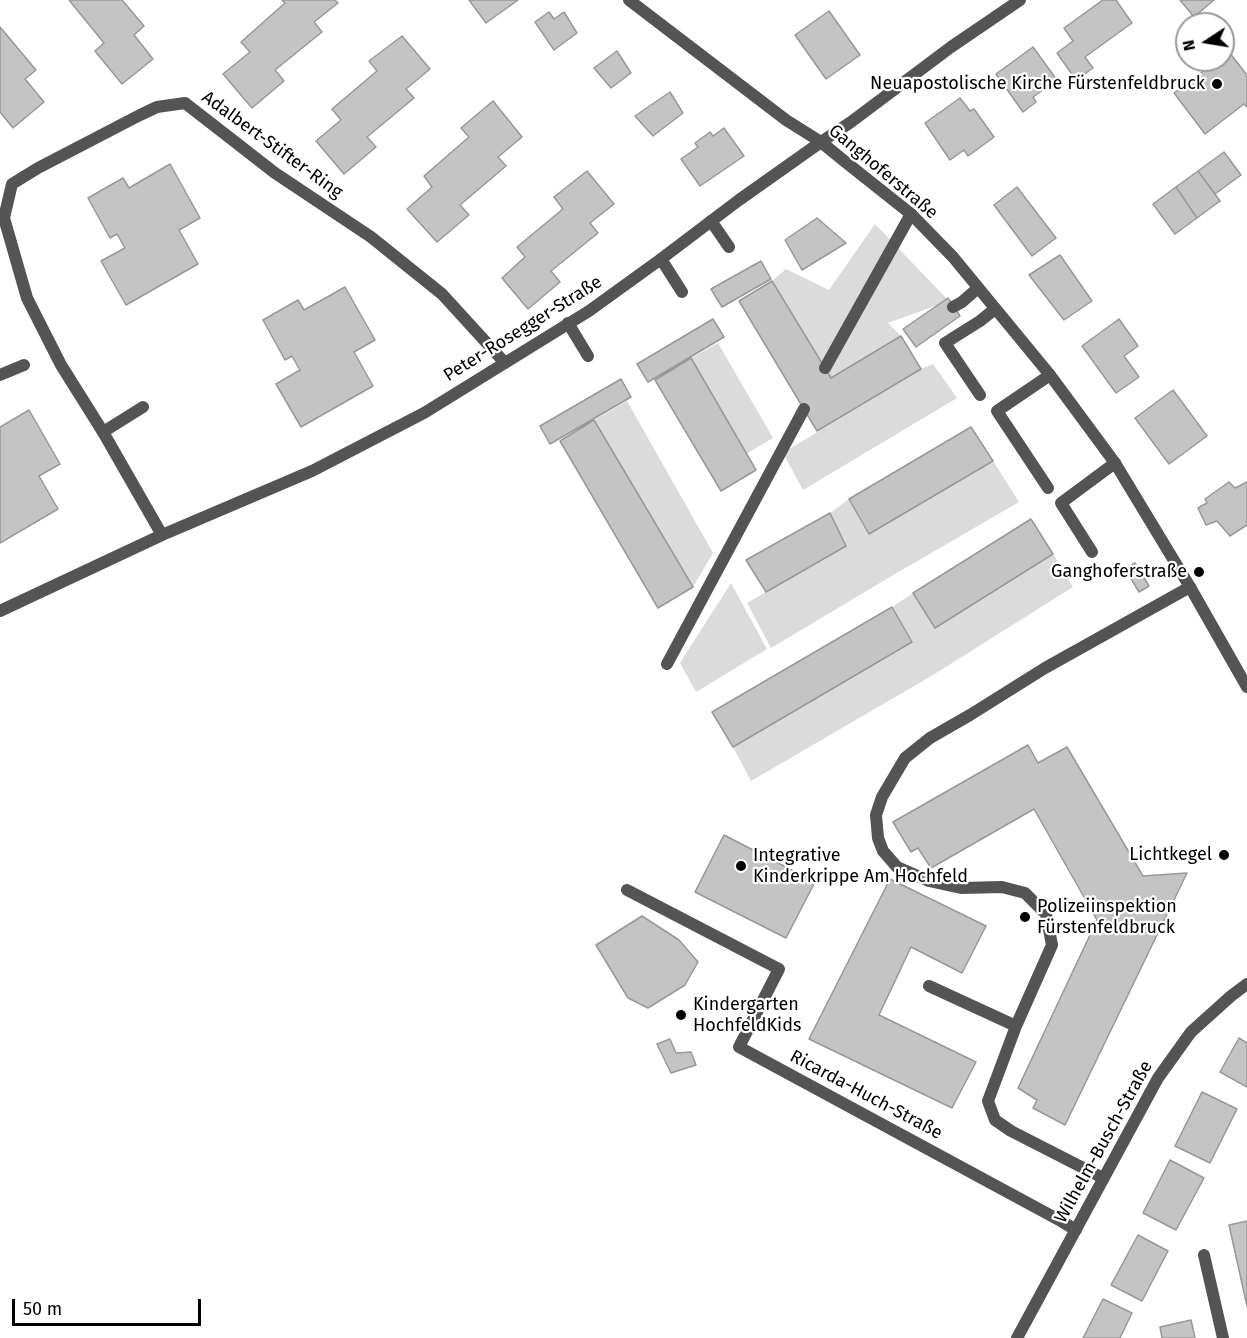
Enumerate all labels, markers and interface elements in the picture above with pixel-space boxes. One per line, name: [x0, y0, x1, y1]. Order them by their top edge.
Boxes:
north arrow: [1175, 12, 1235, 72]
text: N: [1178, 38, 1199, 53]
place label: Neuapostolische Kirche Fürstenfeldbruck: [870, 73, 1205, 95]
marker: Neuapostolische Kirche Fürstenfeldbruck: [1210, 77, 1224, 91]
street label: Adalbert-Stifter-Ring: [197, 87, 347, 203]
street label: Ganghoferstraße: [824, 120, 942, 224]
street label: Peter-Rosegger-Straße: [440, 271, 606, 387]
place label: Ganghoferstraße: [1051, 561, 1187, 583]
marker: Ganghoferstraße: [1192, 565, 1206, 579]
place label: Lichtkegel: [1129, 844, 1212, 866]
place label: Integrative Kinderkrippe Am Hochfeld: [753, 845, 968, 888]
marker: Lichtkegel: [1217, 848, 1231, 862]
marker: Integrative Kinderkrippe Am Hochfeld: [734, 859, 748, 873]
place label: Polizeiinspektion Fürstenfeldbruck: [1037, 896, 1177, 938]
marker: Polizeiinspektion Fürstenfeldbruck: [1018, 910, 1032, 924]
place label: Kindergarten HochfeldKids: [693, 994, 801, 1036]
marker: Kindergarten HochfeldKids: [674, 1008, 688, 1022]
street label: Ricarda-Huch-Straße: [786, 1046, 946, 1144]
street label: Wilhelm-Busch-Straße: [1050, 1057, 1158, 1227]
scale bar: [15, 1287, 204, 1325]
text: 50 m: [23, 1298, 62, 1320]

